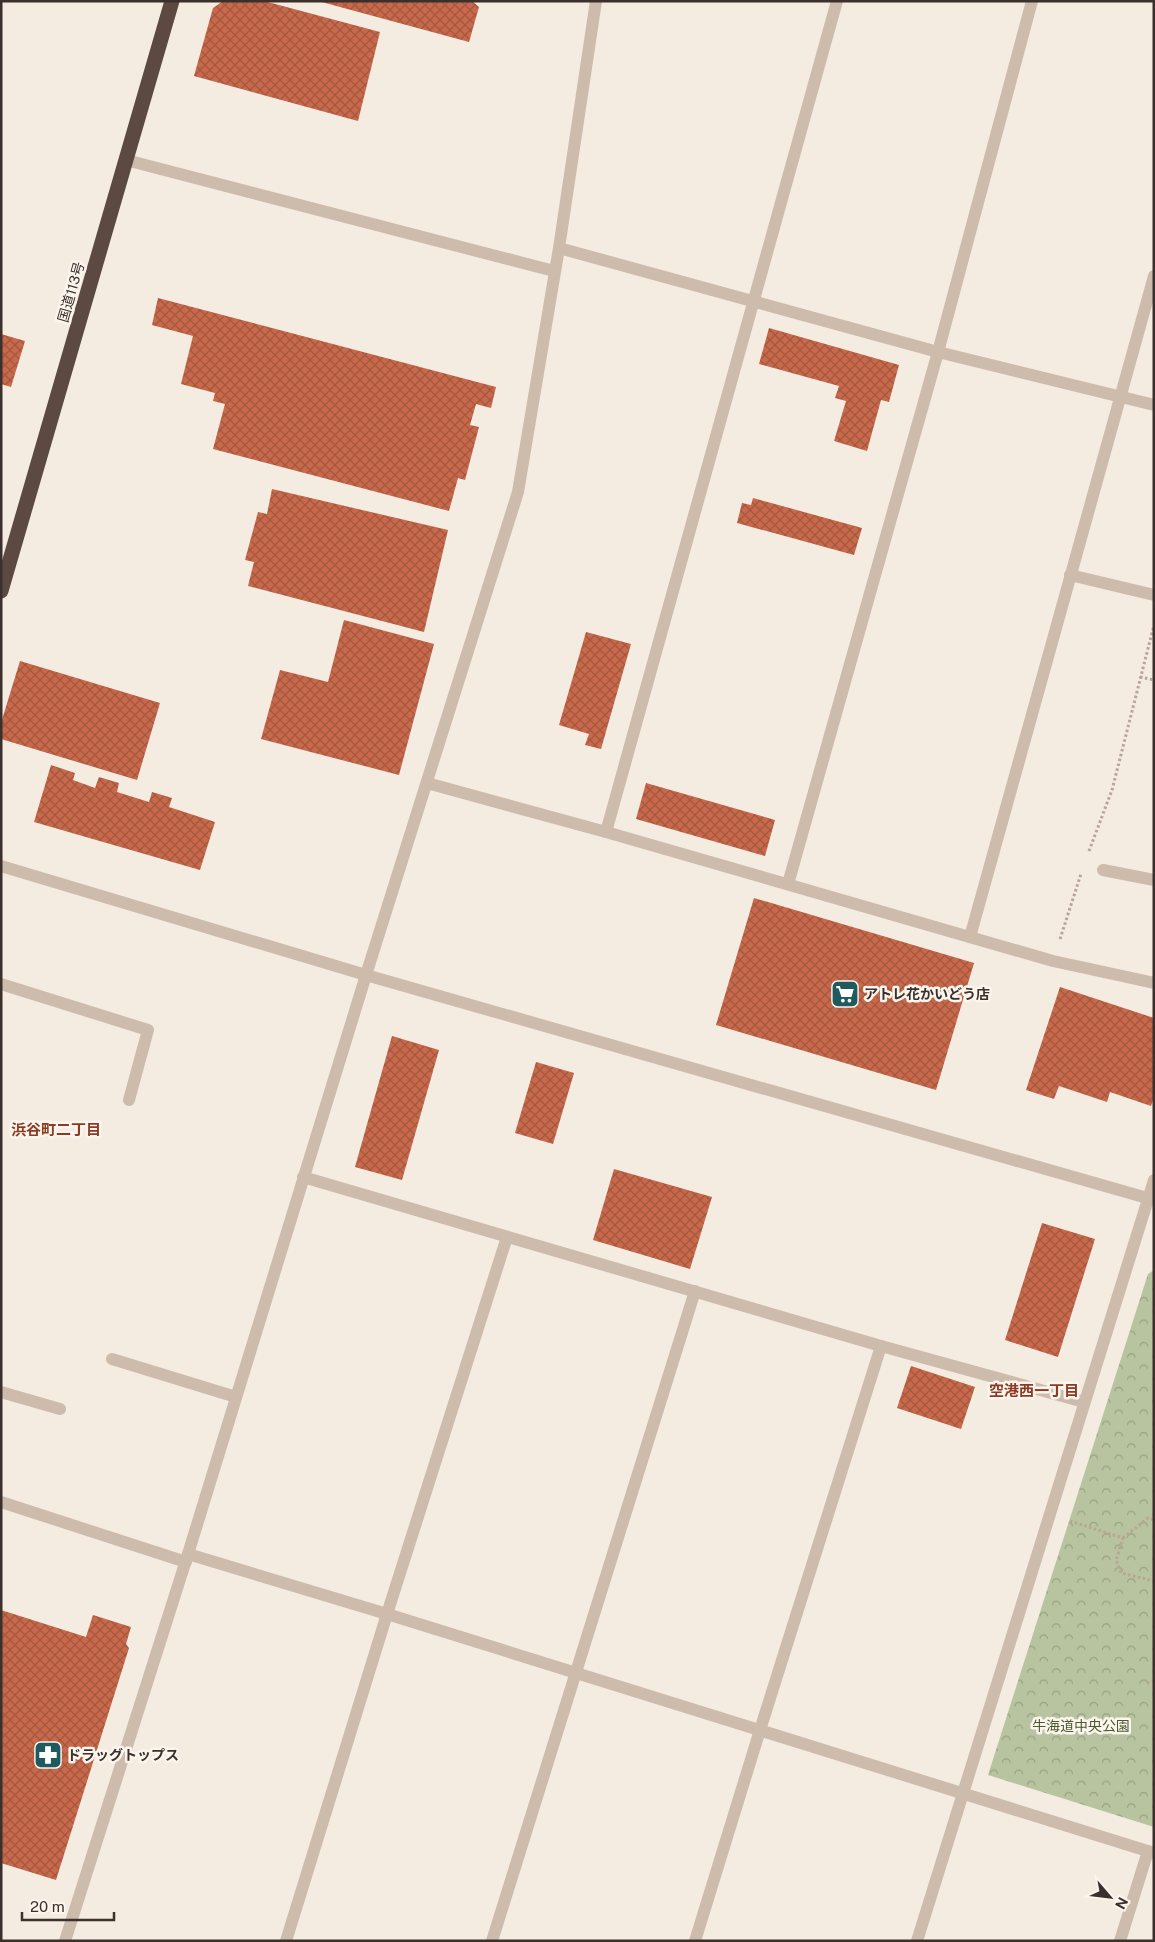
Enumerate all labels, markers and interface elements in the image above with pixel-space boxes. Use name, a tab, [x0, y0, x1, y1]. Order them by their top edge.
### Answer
street label: 国道113号	[55, 260, 87, 324]
supermarket icon: アトレ花かいどう店	[830, 979, 860, 1009]
place label: アトレ花かいどう店	[864, 986, 990, 1002]
district label: 浜谷町二丁目	[11, 1121, 101, 1138]
district label: 空港西一丁目	[989, 1382, 1079, 1399]
park label: 牛海道中央公園	[1032, 1718, 1130, 1734]
pharmacy icon: ドラッグトップス	[33, 1740, 63, 1770]
place label: ドラッグトップス	[67, 1747, 179, 1763]
north arrow	[1085, 1872, 1135, 1922]
scale bar	[22, 1890, 115, 1922]
text: N	[1112, 1895, 1131, 1912]
text: 20 m	[30, 1898, 65, 1915]

